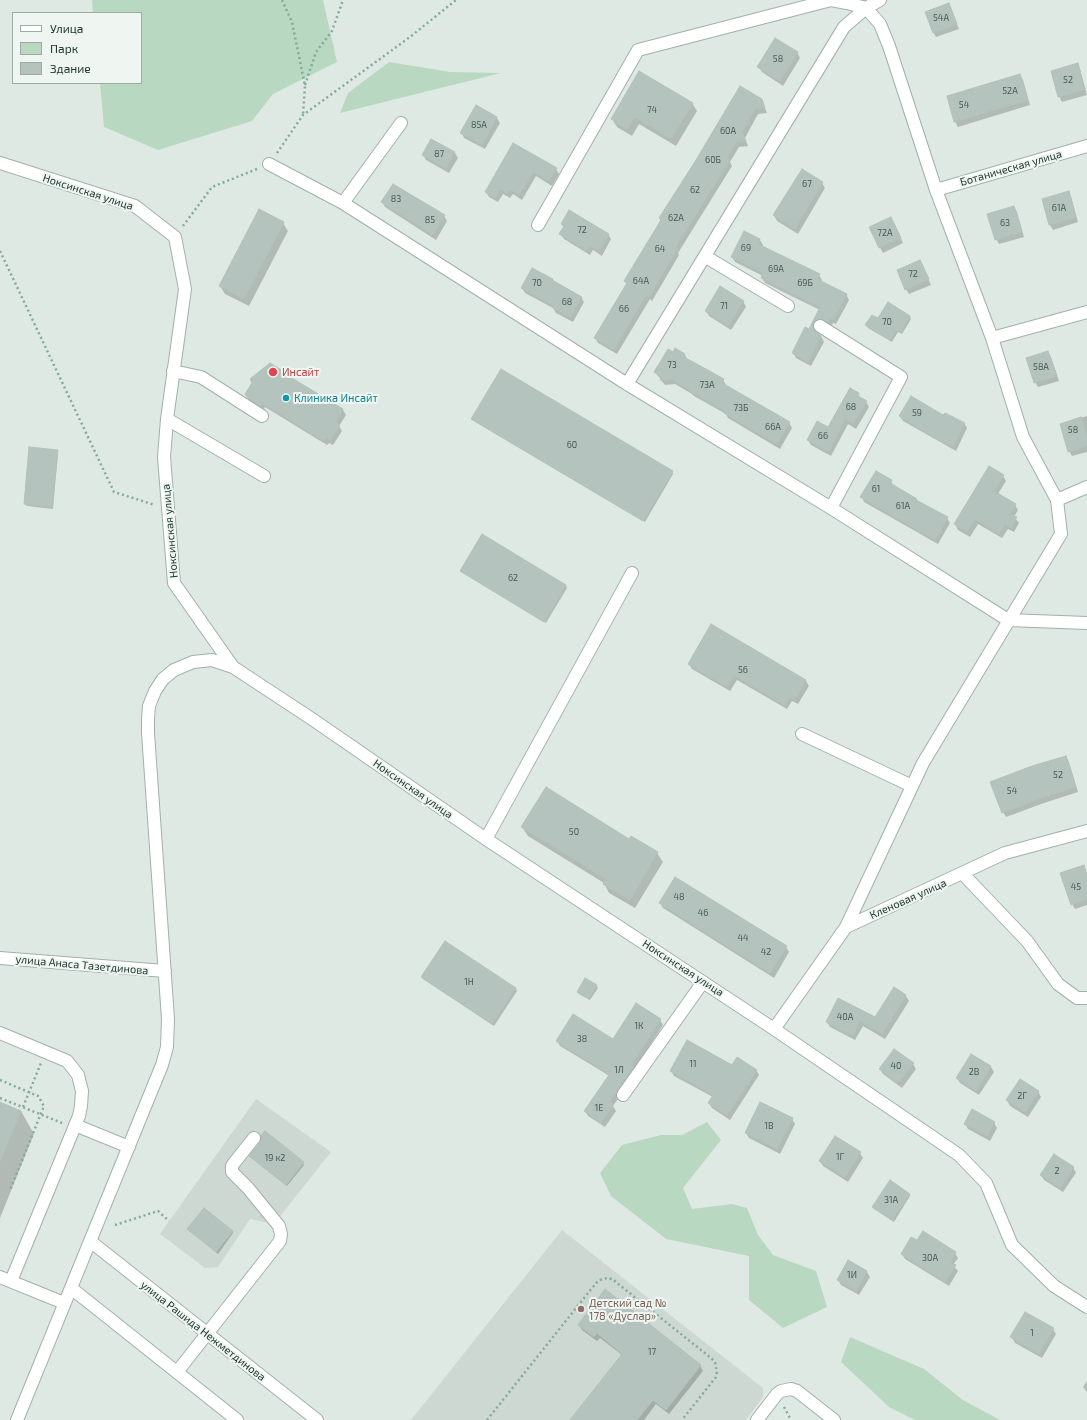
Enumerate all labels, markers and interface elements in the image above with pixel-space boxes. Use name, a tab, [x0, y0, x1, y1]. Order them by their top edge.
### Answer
legend	[12, 12, 142, 84]
house number: 54А	[933, 13, 949, 23]
text: Улица	[50, 21, 83, 35]
text: Парк	[50, 41, 78, 55]
house number: 58	[773, 54, 783, 64]
text: Здание	[50, 61, 91, 75]
house number: 52	[1063, 75, 1073, 85]
house number: 52А	[1002, 86, 1018, 96]
house number: 54	[959, 100, 969, 110]
house number: 74	[647, 105, 657, 115]
house number: 85А	[471, 120, 487, 130]
house number: 60А	[720, 126, 736, 136]
street label: Ботаническая улица	[959, 147, 1063, 189]
house number: 87	[434, 149, 444, 159]
house number: 60Б	[705, 155, 721, 165]
street label: Ноксинская улица	[41, 171, 135, 213]
house number: 67	[802, 179, 812, 189]
house number: 62	[690, 185, 700, 195]
house number: 83	[391, 194, 401, 204]
house number: 61А	[1052, 203, 1066, 213]
house number: 62А	[668, 213, 684, 223]
house number: 85	[425, 215, 435, 225]
house number: 63	[1000, 218, 1010, 228]
house number: 72	[577, 225, 587, 235]
house number: 72А	[877, 228, 893, 238]
house number: 69	[741, 243, 751, 253]
house number: 64	[655, 244, 665, 254]
house number: 69А	[768, 264, 784, 274]
house number: 72	[908, 269, 918, 279]
house number: 64А	[633, 276, 649, 286]
house number: 70	[532, 278, 542, 288]
house number: 69Б	[797, 278, 813, 288]
house number: 68	[562, 297, 572, 307]
house number: 71	[720, 301, 728, 311]
house number: 66	[619, 304, 629, 314]
house number: 70	[882, 317, 892, 327]
house number: 73	[667, 360, 677, 370]
house number: 58А	[1033, 362, 1049, 372]
place label: Инсайт	[282, 365, 319, 379]
marker: Инсайт	[267, 366, 279, 378]
house number: 73А	[699, 380, 715, 390]
place label: Клиника Инсайт	[294, 391, 378, 405]
marker: Клиника Инсайт	[281, 393, 291, 403]
house number: 68	[846, 402, 856, 412]
house number: 73Б	[733, 403, 749, 413]
house number: 59	[912, 408, 922, 418]
house number: 66А	[765, 422, 781, 432]
house number: 58	[1068, 425, 1078, 435]
house number: 66	[818, 431, 828, 441]
house number: 60	[567, 440, 577, 450]
street label: Ноксинская улица	[159, 483, 181, 579]
house number: 61	[872, 484, 880, 494]
house number: 61А	[896, 501, 910, 511]
house number: 62	[508, 573, 518, 583]
house number: 56	[738, 665, 748, 675]
street label: Ноксинская улица	[371, 757, 455, 821]
house number: 52	[1053, 770, 1063, 780]
house number: 54	[1007, 786, 1017, 796]
house number: 50	[569, 827, 579, 837]
street label: Кленовая улица	[868, 876, 948, 922]
house number: 45	[1071, 882, 1081, 892]
house number: 48	[674, 892, 684, 902]
house number: 46	[698, 908, 708, 918]
house number: 44	[737, 933, 749, 943]
street label: Ноксинская улица	[640, 937, 726, 999]
house number: 42	[761, 947, 771, 957]
street label: улица Анаса Тазетдинова	[15, 953, 149, 977]
house number: 1Н	[464, 977, 474, 987]
house number: 40А	[837, 1012, 853, 1022]
house number: 1К	[635, 1021, 643, 1031]
house number: 38	[577, 1034, 587, 1044]
house number: 11	[689, 1059, 697, 1069]
house number: 40	[891, 1061, 901, 1071]
house number: 1Л	[614, 1065, 624, 1075]
house number: 2В	[969, 1067, 979, 1077]
house number: 2Г	[1017, 1091, 1027, 1101]
house number: 1Е	[595, 1103, 603, 1113]
house number: 1В	[764, 1121, 774, 1131]
house number: 1Г	[836, 1152, 844, 1162]
house number: 19 к2	[265, 1153, 285, 1163]
house number: 2	[1054, 1166, 1060, 1176]
house number: 31А	[884, 1195, 898, 1205]
house number: 30А	[922, 1253, 938, 1263]
house number: 1И	[847, 1270, 857, 1280]
street label: улица Рашида Нежметдинова	[138, 1278, 268, 1384]
place label: Детский сад № 178 «Дуслар»	[589, 1296, 666, 1322]
marker: Детский сад № 178 «Дуслар»	[576, 1304, 586, 1314]
house number: 1	[1030, 1328, 1034, 1338]
house number: 17	[648, 1347, 656, 1357]

